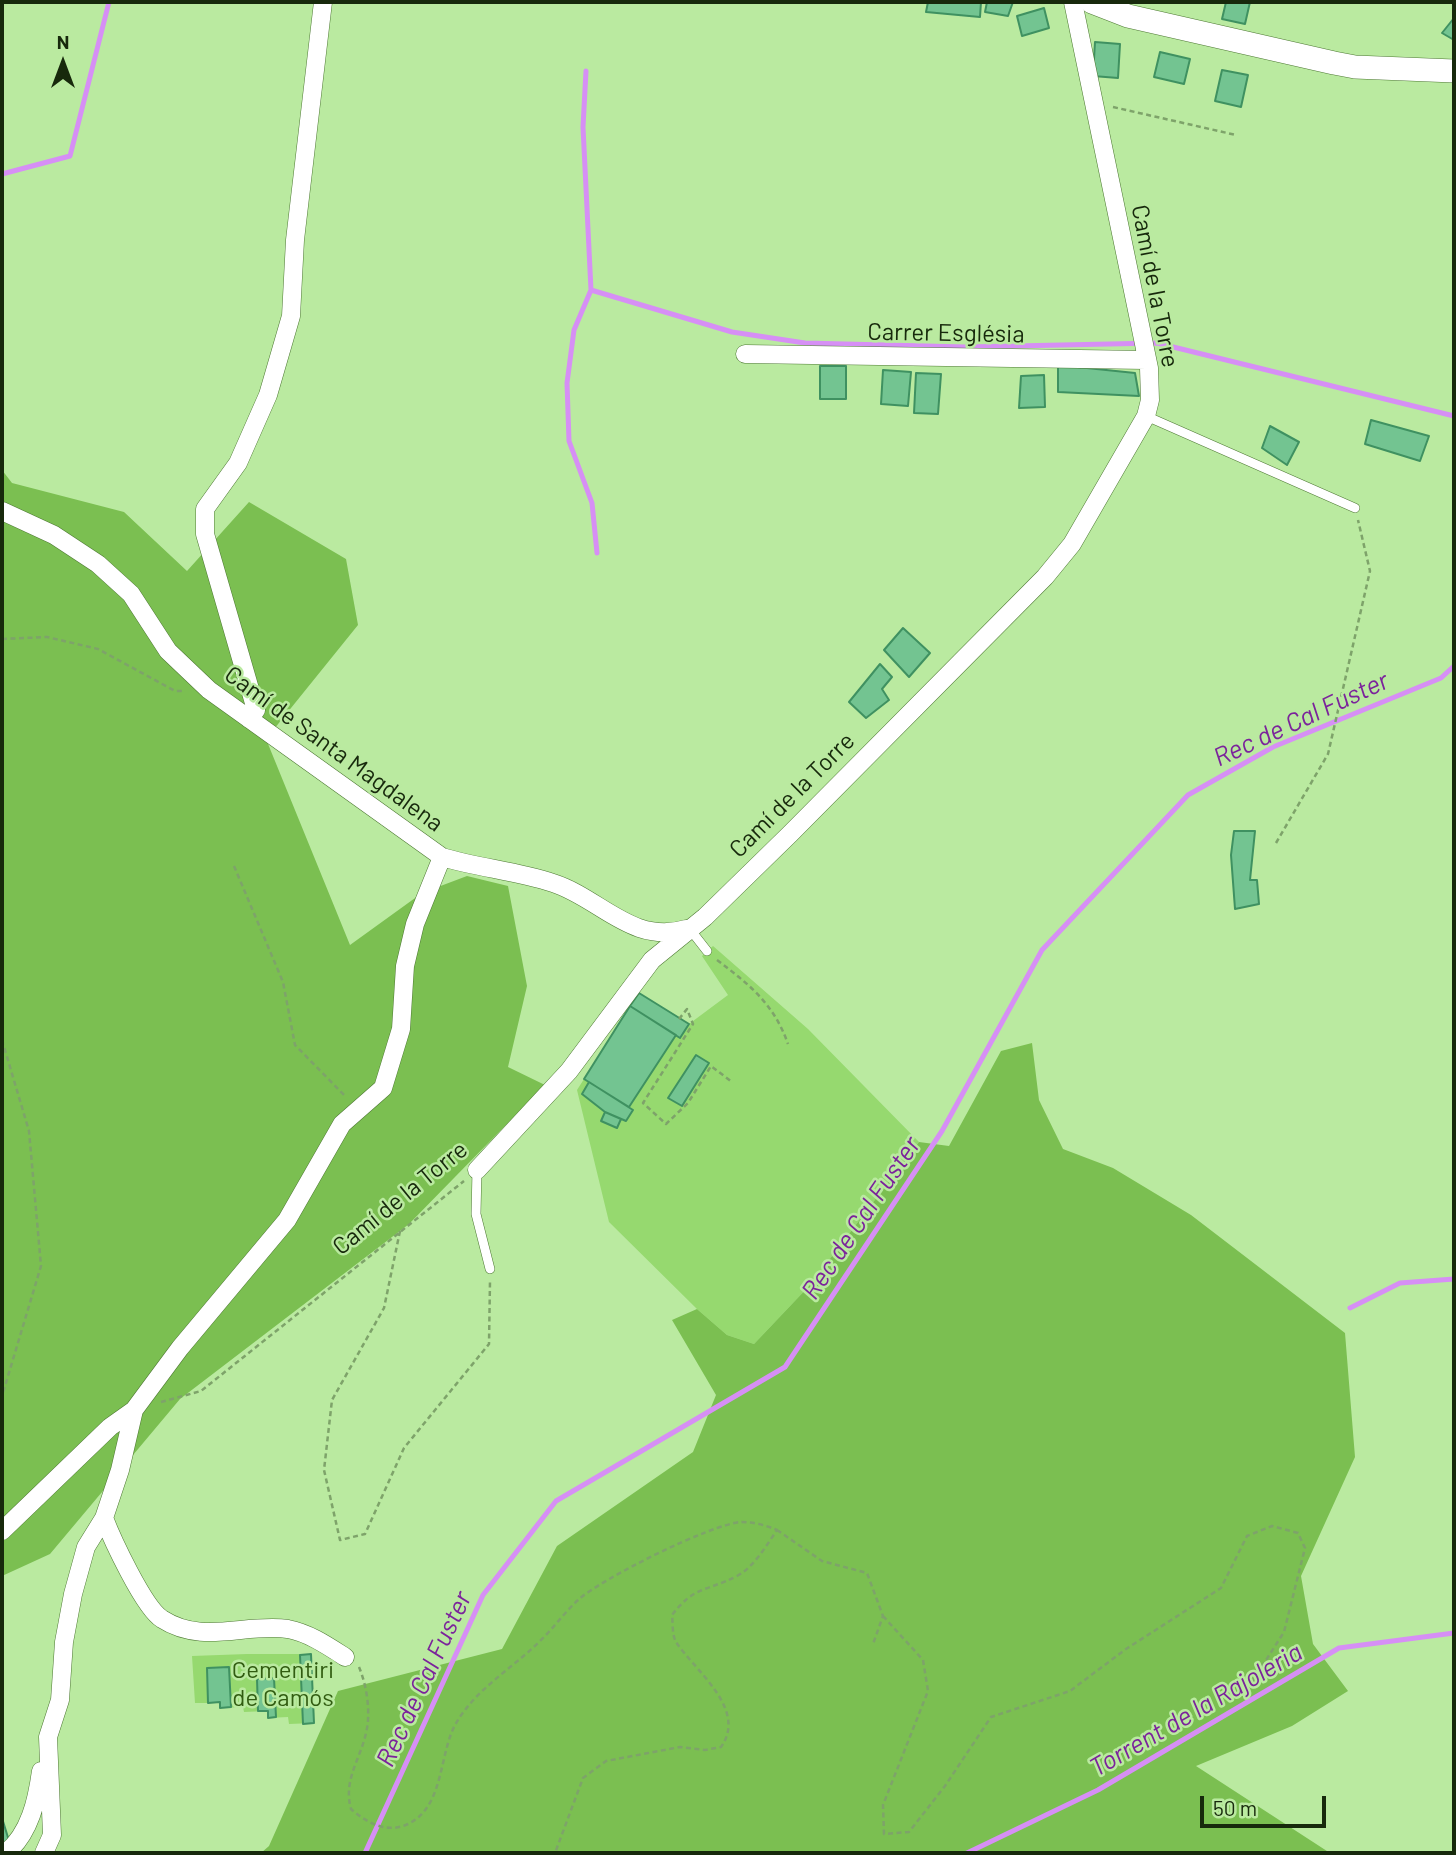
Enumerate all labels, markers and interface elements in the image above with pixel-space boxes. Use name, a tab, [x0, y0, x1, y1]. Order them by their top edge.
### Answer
north arrow	[28, 28, 98, 98]
text: N	[57, 30, 69, 53]
street label: Camí de la Torre	[1125, 202, 1185, 370]
street label: Carrer Església	[867, 317, 1025, 349]
street label: Camí de Santa Magdalena	[219, 660, 449, 838]
water label: Rec de Cal Fuster	[1208, 665, 1394, 773]
street label: Camí de la Torre	[724, 727, 860, 863]
water label: Rec de Cal Fuster	[795, 1131, 927, 1305]
street label: Camí de la Torre	[327, 1135, 473, 1261]
water label: Rec de Cal Fuster	[370, 1586, 478, 1772]
water label: Torrent de la Rajoleria	[1084, 1636, 1308, 1784]
park label: Cementiri de Camós	[232, 1656, 334, 1712]
scale bar	[1204, 1782, 1330, 1826]
text: 50 m	[1213, 1795, 1257, 1820]

